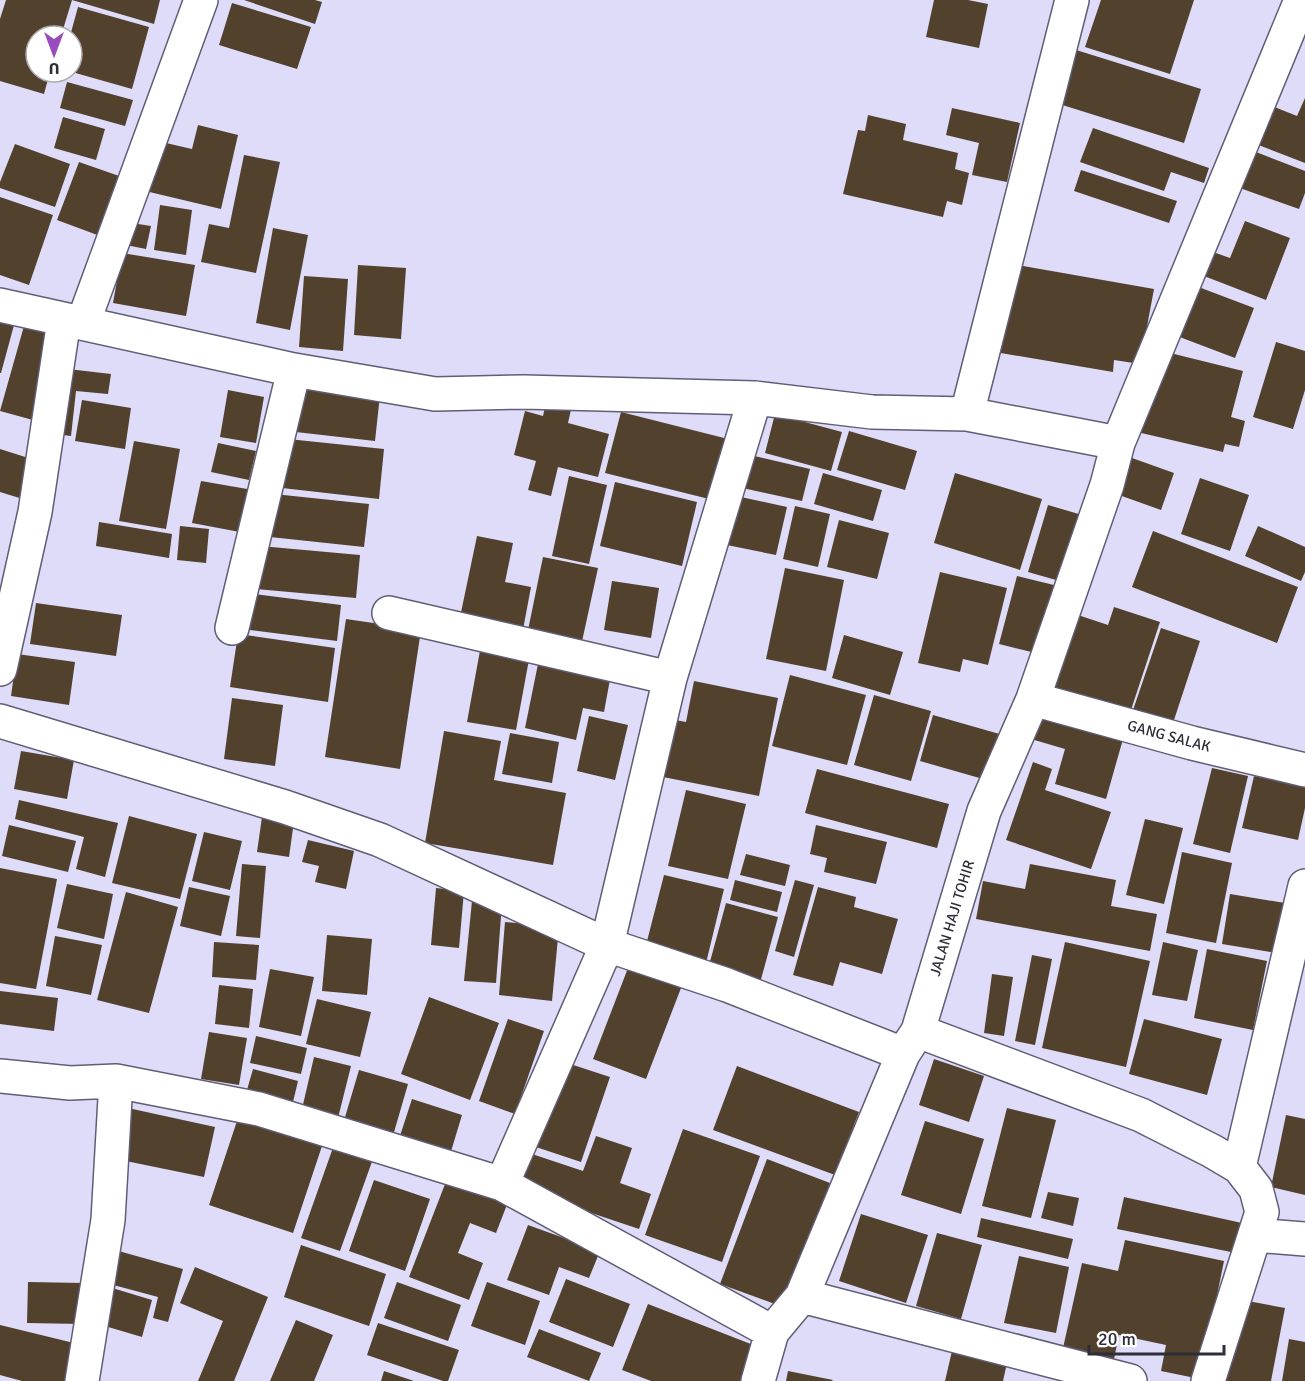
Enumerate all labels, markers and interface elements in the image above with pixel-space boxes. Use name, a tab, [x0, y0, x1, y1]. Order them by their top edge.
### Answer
north arrow	[24, 24, 84, 84]
text: U	[49, 58, 59, 78]
street label: GANG SALAK	[1125, 716, 1213, 756]
street label: JALAN HAJI TOHIR	[926, 858, 978, 978]
scale bar	[1089, 1318, 1224, 1356]
text: 20 m	[1098, 1328, 1136, 1350]

